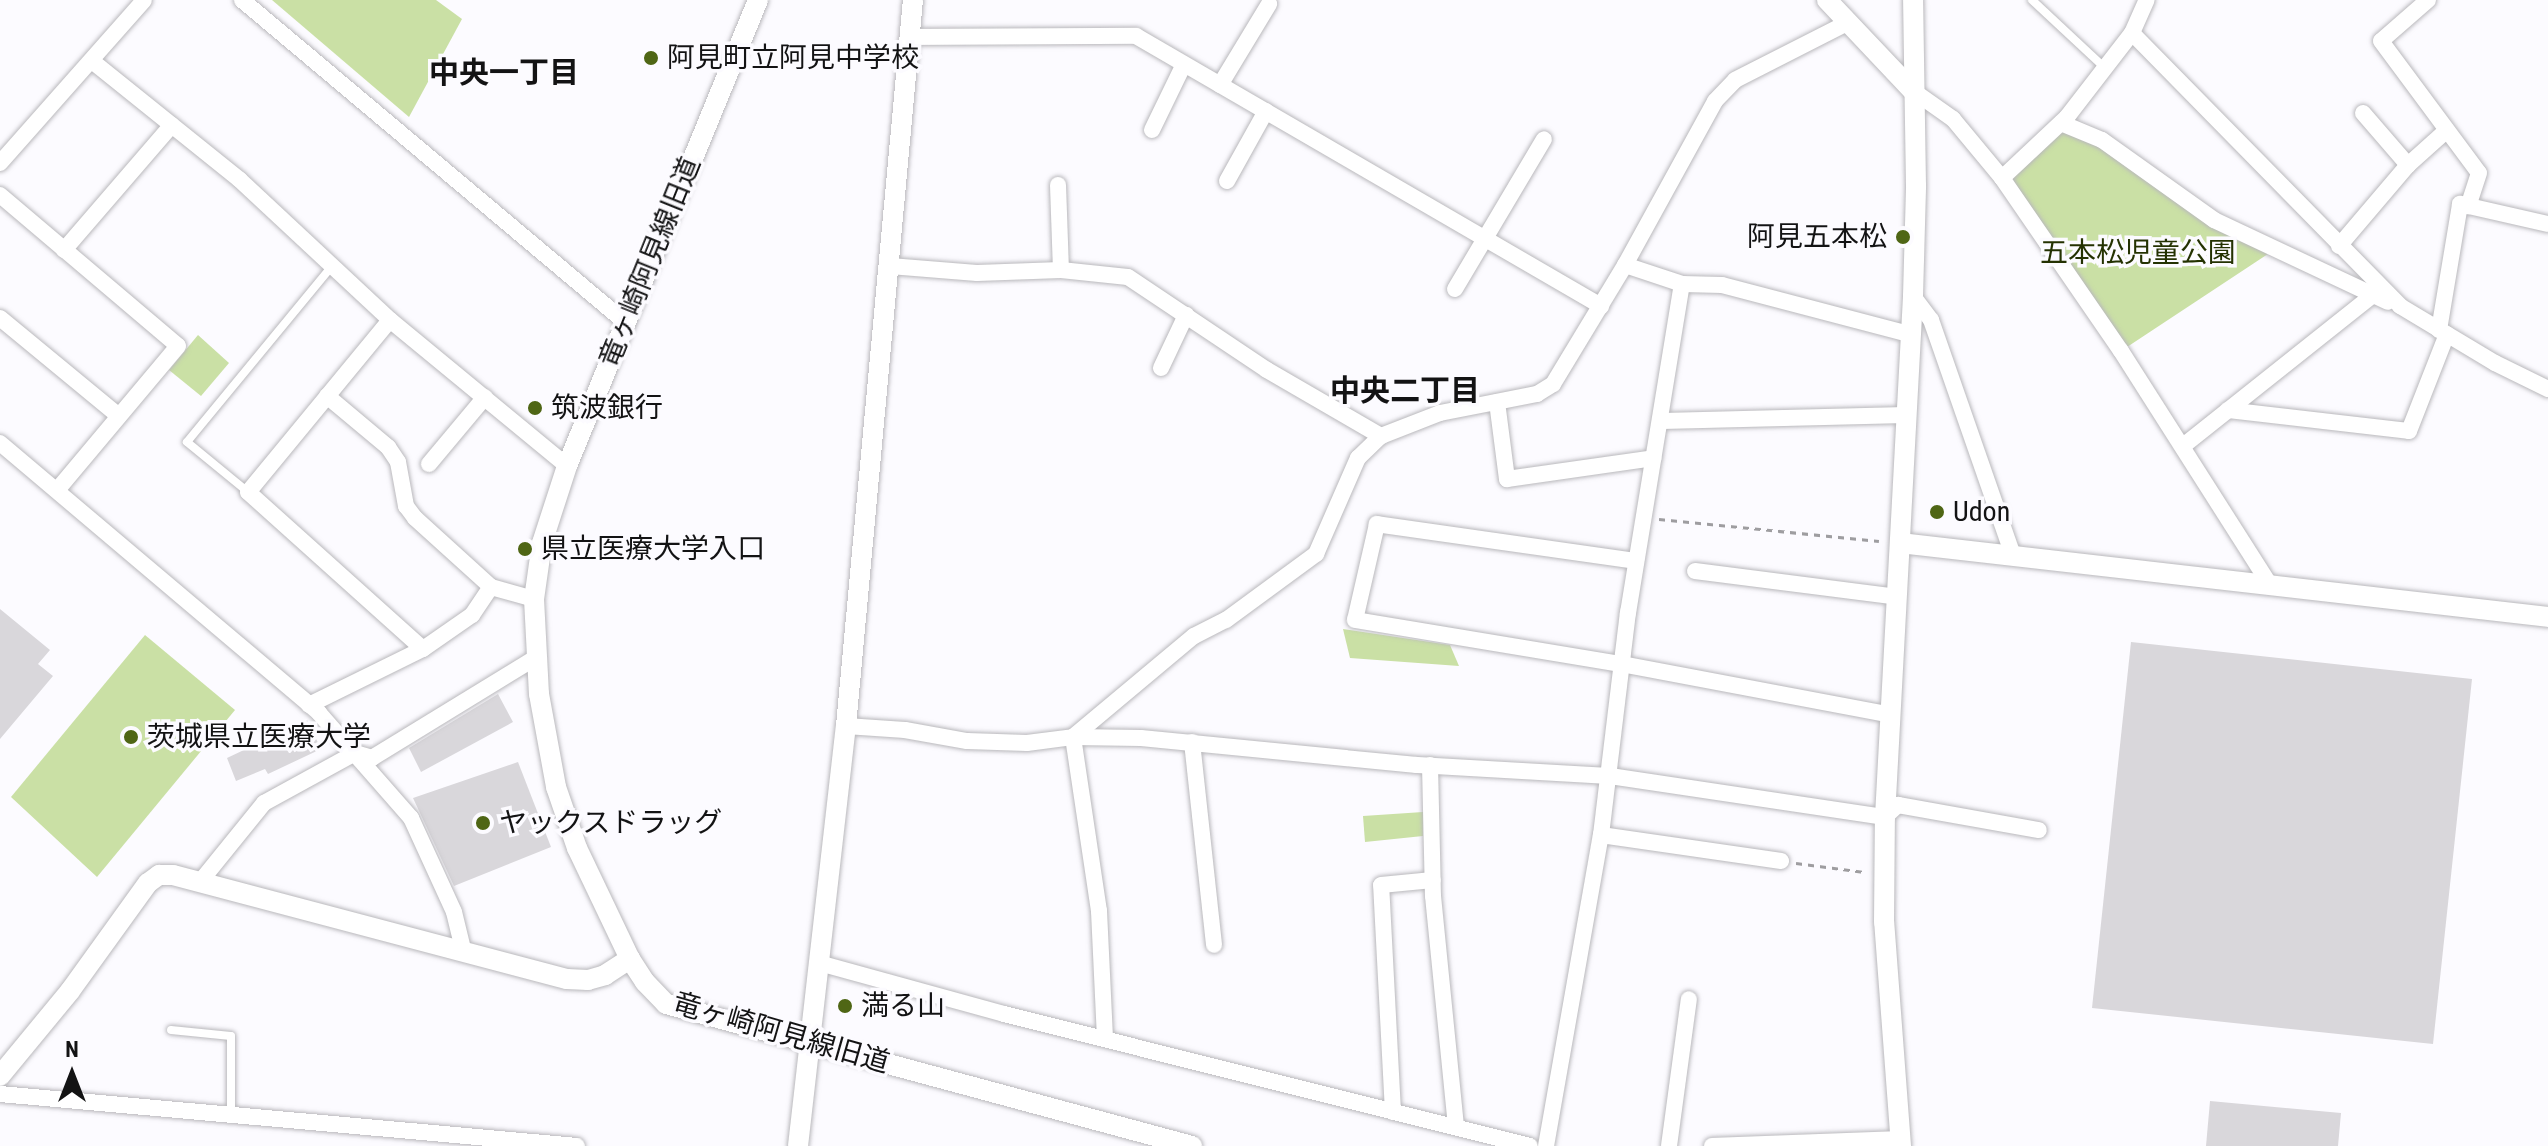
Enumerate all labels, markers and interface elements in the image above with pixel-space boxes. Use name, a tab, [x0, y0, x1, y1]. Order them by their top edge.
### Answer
place label: 阿見町立阿見中学校	[667, 41, 919, 75]
marker: 阿見町立阿見中学校	[642, 49, 660, 67]
district label: 中央一丁目	[429, 55, 579, 91]
street label: 竜ヶ崎阿見線旧道	[592, 152, 708, 372]
place label: 阿見五本松	[1747, 220, 1887, 254]
marker: 阿見五本松	[1894, 228, 1912, 246]
park label: 五本松児童公園	[2040, 236, 2236, 270]
district label: 中央二丁目	[1330, 373, 1480, 409]
place label: 筑波銀行	[551, 391, 663, 425]
marker: 筑波銀行	[526, 399, 544, 417]
place label: Udon	[1953, 495, 2010, 529]
marker: Udon	[1928, 503, 1946, 521]
place label: 県立医療大学入口	[541, 532, 765, 566]
marker: 県立医療大学入口	[516, 540, 534, 558]
place label: 茨城県立医療大学	[147, 720, 371, 754]
marker: 茨城県立医療大学	[122, 728, 140, 746]
place label: ヤックスドラッグ	[499, 806, 723, 840]
marker: ヤックスドラッグ	[474, 814, 492, 832]
street label: 竜ヶ崎阿見線旧道	[669, 986, 893, 1080]
place label: 満る山	[861, 989, 945, 1023]
marker: 満る山	[836, 997, 854, 1015]
north arrow	[32, 1034, 112, 1114]
text: N	[65, 1037, 79, 1062]

